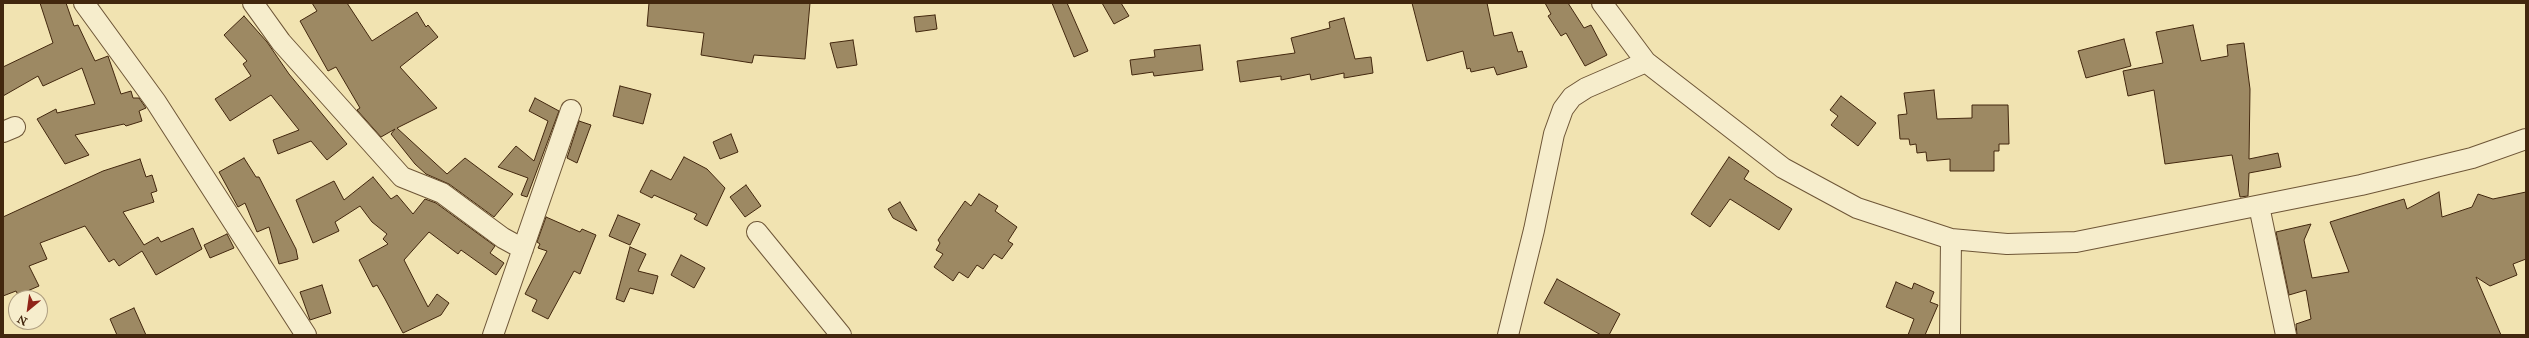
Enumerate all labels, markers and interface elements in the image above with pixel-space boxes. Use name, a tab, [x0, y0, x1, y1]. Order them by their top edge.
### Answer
north arrow	[8, 290, 48, 330]
text: N	[15, 312, 30, 328]

